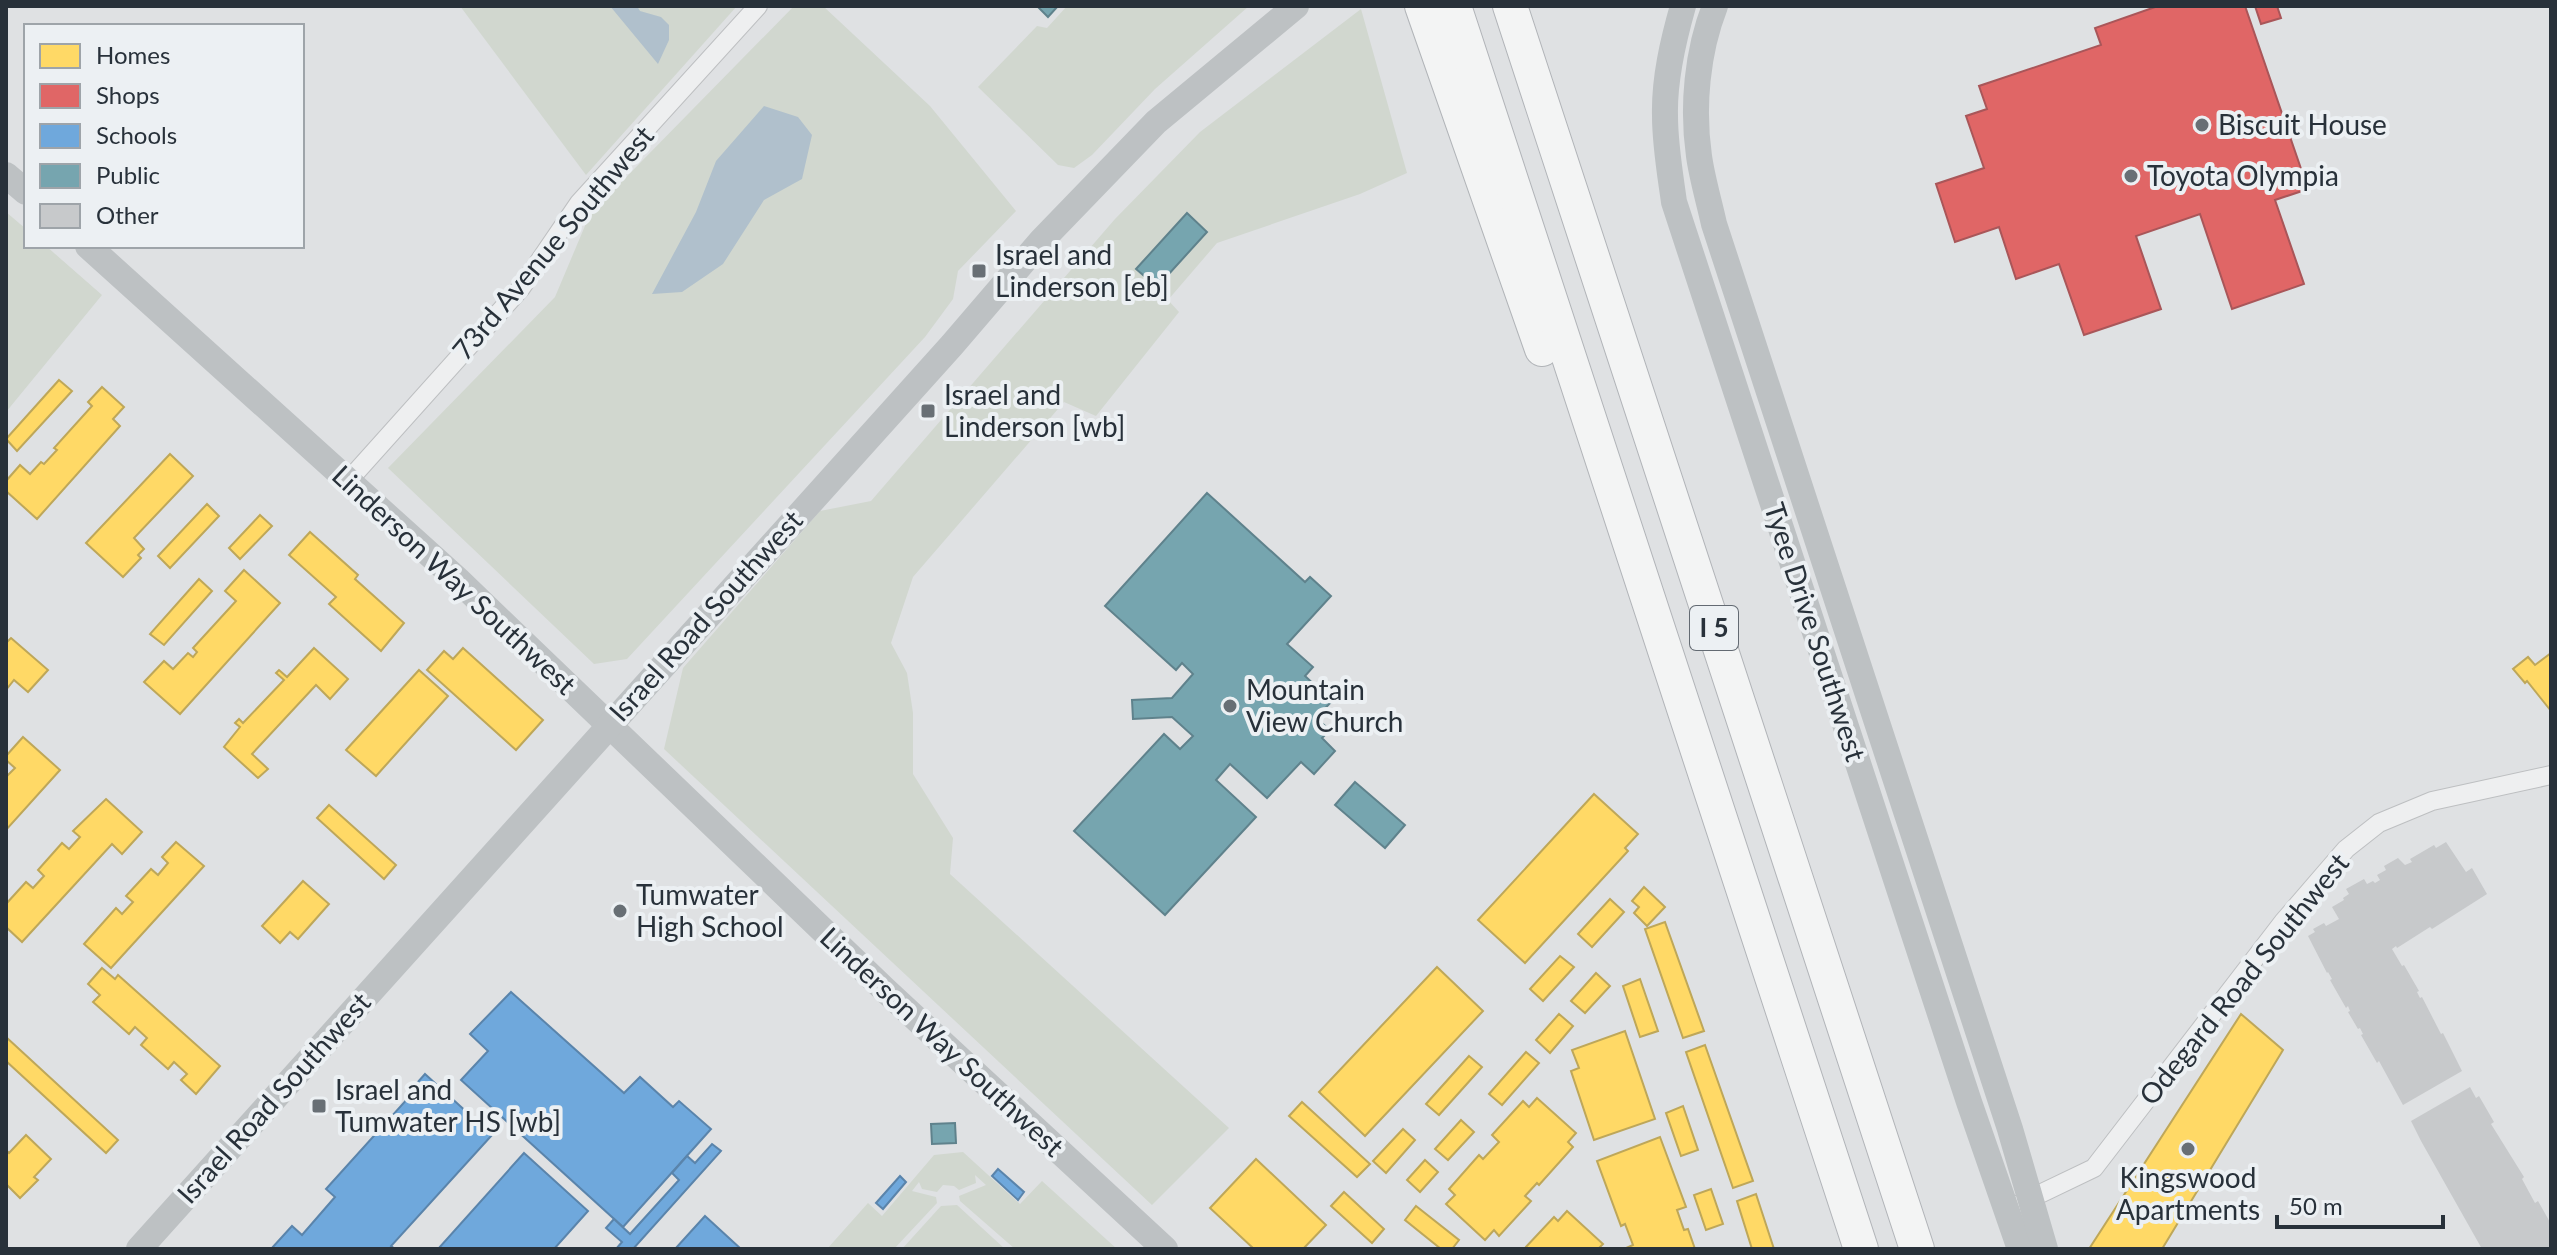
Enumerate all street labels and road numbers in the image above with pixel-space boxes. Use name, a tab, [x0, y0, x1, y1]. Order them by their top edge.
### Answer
street label: 73rd Avenue Southwest	[444, 119, 660, 366]
street label: Linderson Way Southwest	[326, 458, 583, 701]
street label: Tyee Drive Southwest	[1758, 498, 1874, 765]
street label: Israel Road Southwest	[602, 503, 809, 728]
road number: I 5	[1690, 606, 1738, 650]
street label: Odegard Road Southwest	[2131, 846, 2355, 1111]
street label: Linderson Way Southwest	[814, 920, 1071, 1163]
street label: Israel Road Southwest	[170, 985, 377, 1210]

